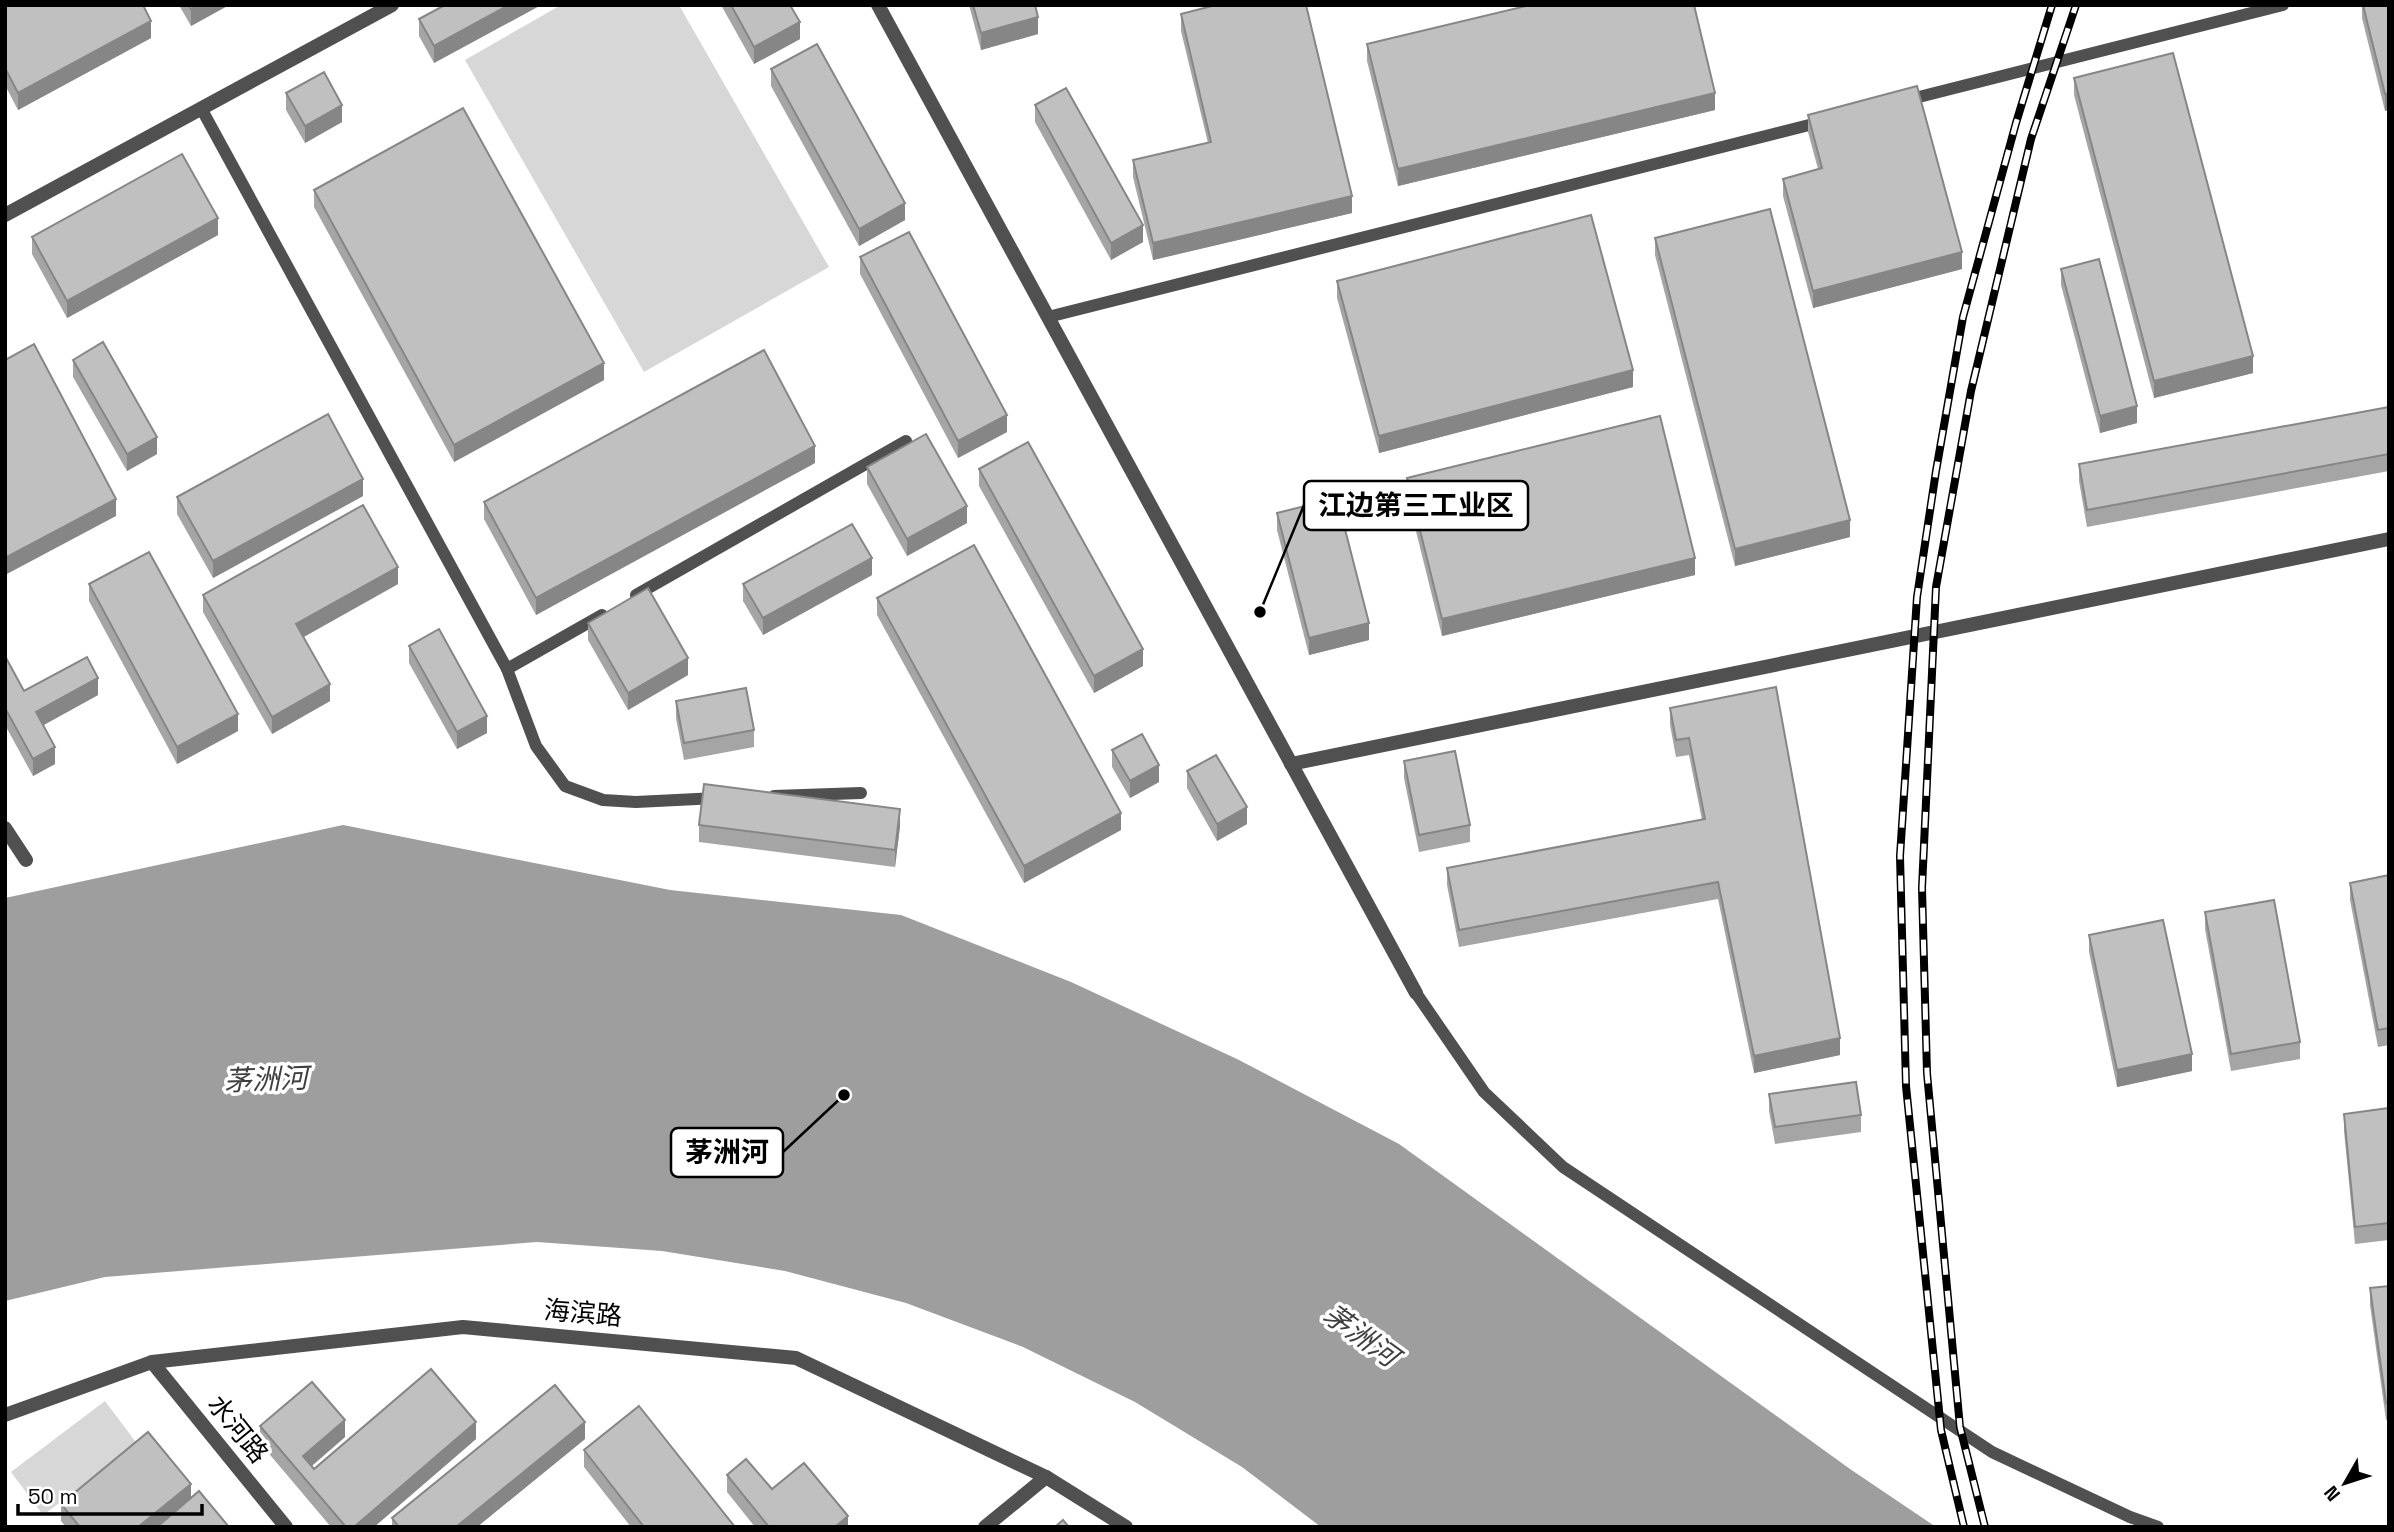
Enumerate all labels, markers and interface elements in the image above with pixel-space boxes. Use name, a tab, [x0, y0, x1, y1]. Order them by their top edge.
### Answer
callout: 江边第三工业区	[1304, 481, 1528, 530]
text: 江边第三工业区	[1318, 487, 1514, 523]
water label: 茅洲河	[223, 1059, 314, 1098]
callout: 茅洲河	[671, 1128, 783, 1177]
text: 茅洲河	[685, 1134, 769, 1170]
street label: 海滨路	[543, 1293, 623, 1333]
water label: 茅洲河	[1316, 1296, 1410, 1377]
street label: 水河路	[200, 1388, 276, 1470]
north arrow	[2310, 1448, 2380, 1518]
scale bar	[18, 1472, 201, 1516]
text: N	[2318, 1481, 2346, 1506]
text: 50 m	[28, 1483, 78, 1510]

